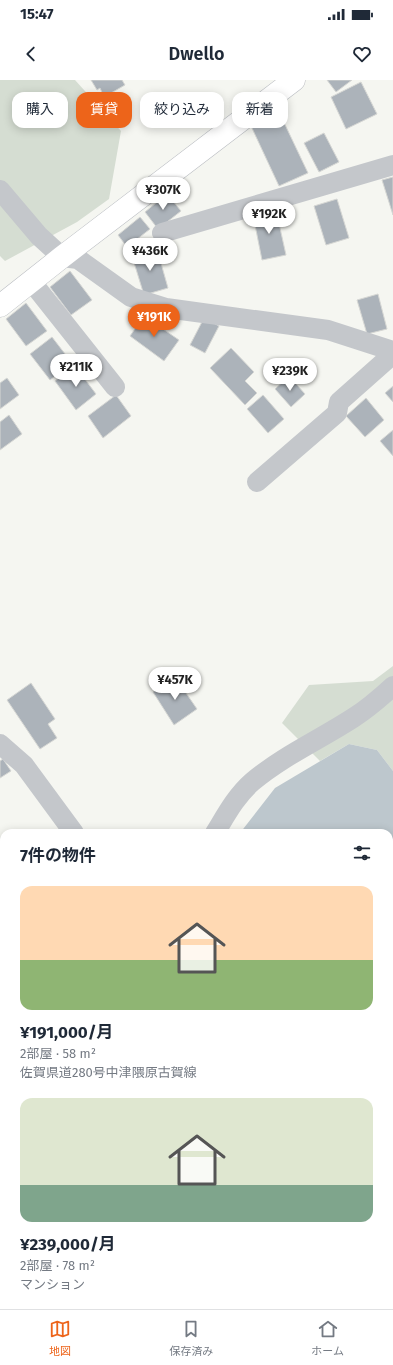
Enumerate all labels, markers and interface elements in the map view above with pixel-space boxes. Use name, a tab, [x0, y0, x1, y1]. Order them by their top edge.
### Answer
text: 15:47	[20, 5, 54, 23]
icon: back	[20, 43, 42, 65]
text: Dwello	[168, 43, 225, 65]
icon: heart	[351, 43, 373, 65]
chip: 購入	[12, 92, 68, 128]
chip: 賃貸	[76, 92, 132, 128]
chip: 絞り込み	[140, 92, 224, 128]
chip: 新着	[232, 92, 288, 128]
pin: ¥307K	[135, 177, 191, 211]
text: ¥307K	[145, 182, 181, 197]
pin: ¥192K	[241, 201, 297, 235]
text: ¥192K	[252, 206, 286, 221]
pin: ¥436K	[122, 238, 178, 272]
text: ¥436K	[132, 243, 168, 258]
pin: ¥191K	[126, 304, 182, 338]
text: ¥191K	[137, 309, 171, 324]
pin: ¥211K	[48, 354, 104, 388]
pin: ¥239K	[262, 358, 318, 392]
text: ¥211K	[59, 359, 93, 374]
text: ¥239K	[272, 363, 308, 378]
pin: ¥457K	[147, 667, 203, 701]
text: ¥457K	[157, 672, 193, 687]
icon: filters	[351, 842, 373, 864]
text: 7件の物件	[20, 845, 96, 866]
icon: home	[161, 912, 233, 984]
text: ¥191,000/月	[20, 1022, 114, 1043]
text: 2部屋 · 58 m²	[20, 1046, 96, 1061]
text: 佐賀県道280号中津隈原古賀線	[20, 1065, 197, 1080]
icon: home	[161, 1124, 233, 1196]
text: ¥239,000/月	[20, 1234, 116, 1255]
text: 2部屋 · 78 m²	[20, 1258, 95, 1273]
text: マンション	[20, 1277, 85, 1292]
tab: 地図	[49, 1318, 71, 1358]
tab: 保存済み	[169, 1318, 213, 1358]
tab: ホーム	[311, 1318, 344, 1358]

